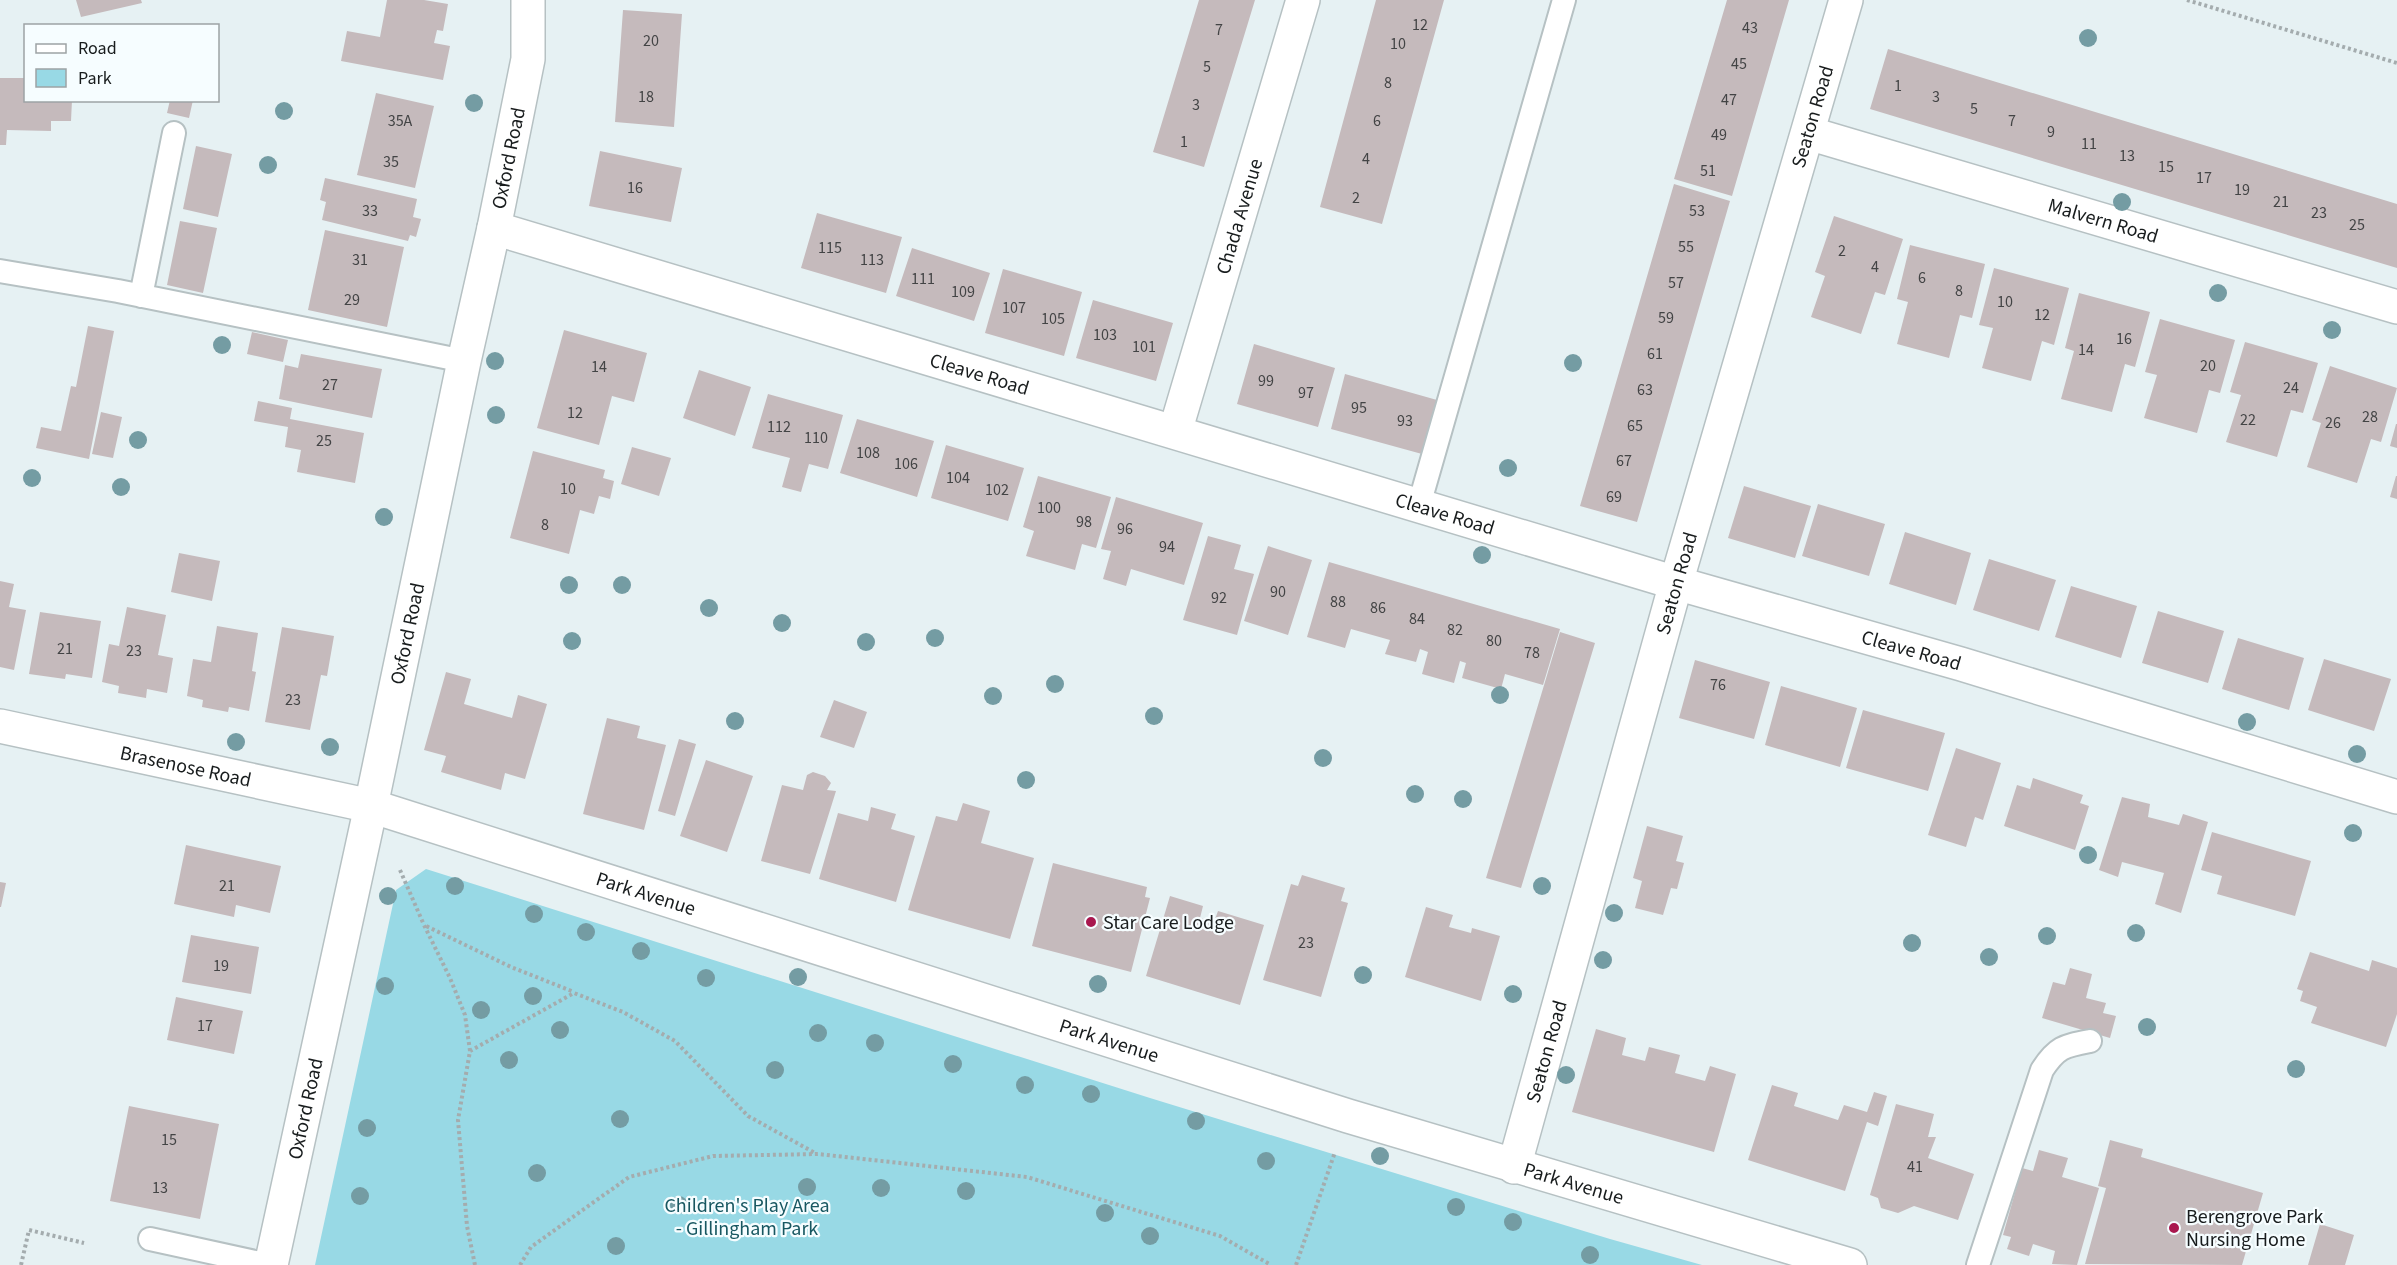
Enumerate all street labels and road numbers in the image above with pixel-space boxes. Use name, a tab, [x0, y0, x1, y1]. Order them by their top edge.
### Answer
street label: Seaton Road	[1785, 62, 1841, 171]
street label: Oxford Road	[485, 105, 533, 212]
street label: Chada Avenue	[1210, 155, 1270, 278]
street label: Malvern Road	[2045, 192, 2162, 251]
street label: Cleave Road	[926, 347, 1032, 403]
street label: Cleave Road	[1392, 486, 1498, 543]
street label: Seaton Road	[1649, 529, 1705, 638]
street label: Oxford Road	[384, 580, 432, 687]
street label: Cleave Road	[1858, 623, 1964, 678]
street label: Brasenose Road	[117, 739, 254, 795]
street label: Park Avenue	[592, 865, 699, 923]
street label: Seaton Road	[1519, 997, 1575, 1106]
street label: Park Avenue	[1056, 1012, 1162, 1070]
street label: Oxford Road	[281, 1055, 331, 1162]
street label: Park Avenue	[1520, 1156, 1627, 1212]

